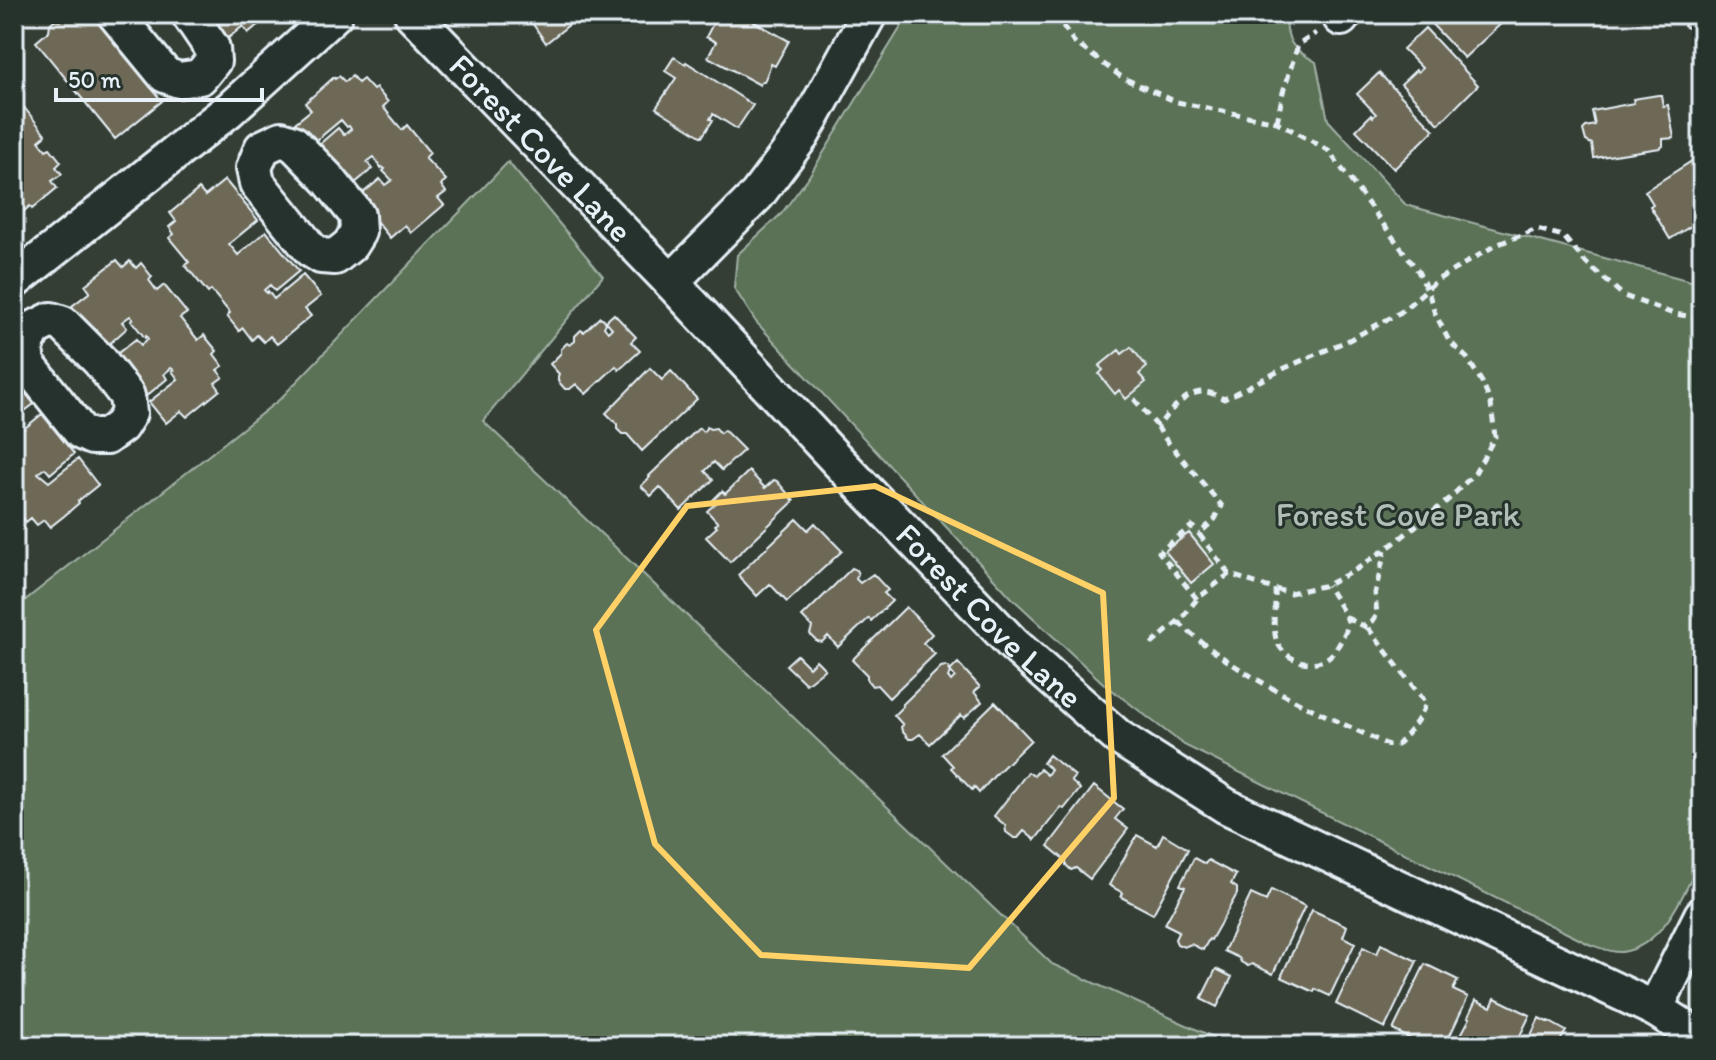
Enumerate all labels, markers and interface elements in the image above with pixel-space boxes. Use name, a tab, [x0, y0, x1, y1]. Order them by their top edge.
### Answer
street label: Forest Cove Lane	[441, 45, 642, 251]
scale bar	[56, 52, 262, 102]
text: 50 m	[68, 65, 121, 94]
park label: Forest Cove Park	[1276, 494, 1521, 535]
street label: Forest Cove Lane	[888, 514, 1091, 717]

